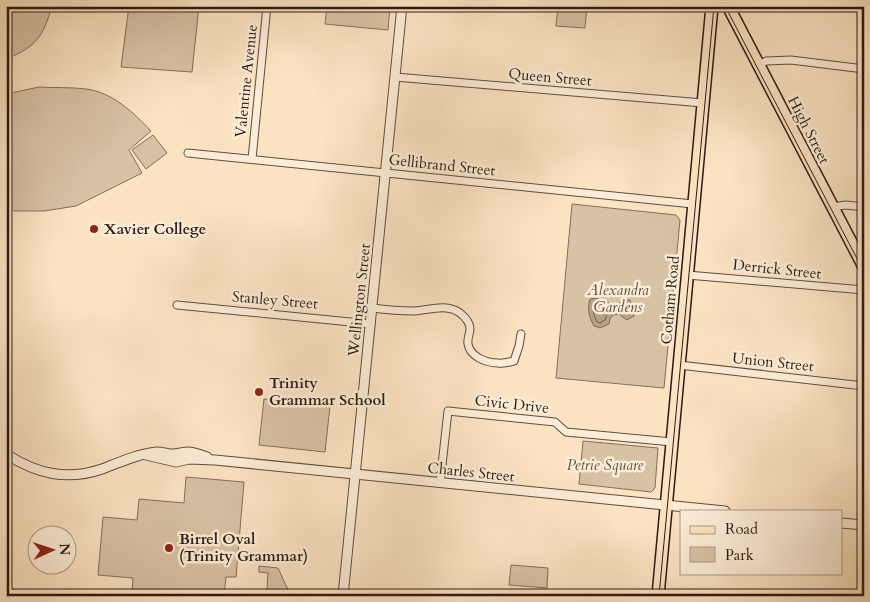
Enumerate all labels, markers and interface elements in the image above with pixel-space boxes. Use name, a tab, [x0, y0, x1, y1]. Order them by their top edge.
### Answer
street label: Valentine Avenue	[230, 23, 262, 139]
street label: Queen Street	[508, 63, 593, 91]
street label: High Street	[783, 93, 835, 168]
street label: Gellibrand Street	[388, 149, 497, 181]
place label: Xavier College	[104, 219, 206, 239]
marker: Xavier College	[88, 223, 100, 235]
street label: Wellington Street	[343, 242, 375, 359]
street label: Derrick Street	[732, 254, 823, 284]
street label: Cotham Road	[656, 255, 684, 345]
park label: Alexandra Gardens	[586, 280, 649, 317]
street label: Stanley Street	[231, 286, 319, 314]
street label: Union Street	[731, 348, 815, 376]
place label: Trinity Grammar School	[269, 373, 386, 410]
marker: Trinity Grammar School	[253, 386, 265, 398]
street label: Civic Drive	[474, 390, 550, 418]
park label: Petrie Square	[567, 455, 644, 475]
street label: Charles Street	[426, 457, 516, 487]
legend	[680, 510, 842, 574]
text: Road	[725, 519, 758, 539]
north arrow	[28, 524, 78, 574]
place label: Birrel Oval (Trinity Grammar)	[179, 529, 308, 566]
marker: Birrel Oval (Trinity Grammar)	[163, 542, 175, 554]
text: N	[55, 543, 74, 556]
text: Park	[725, 545, 754, 565]

